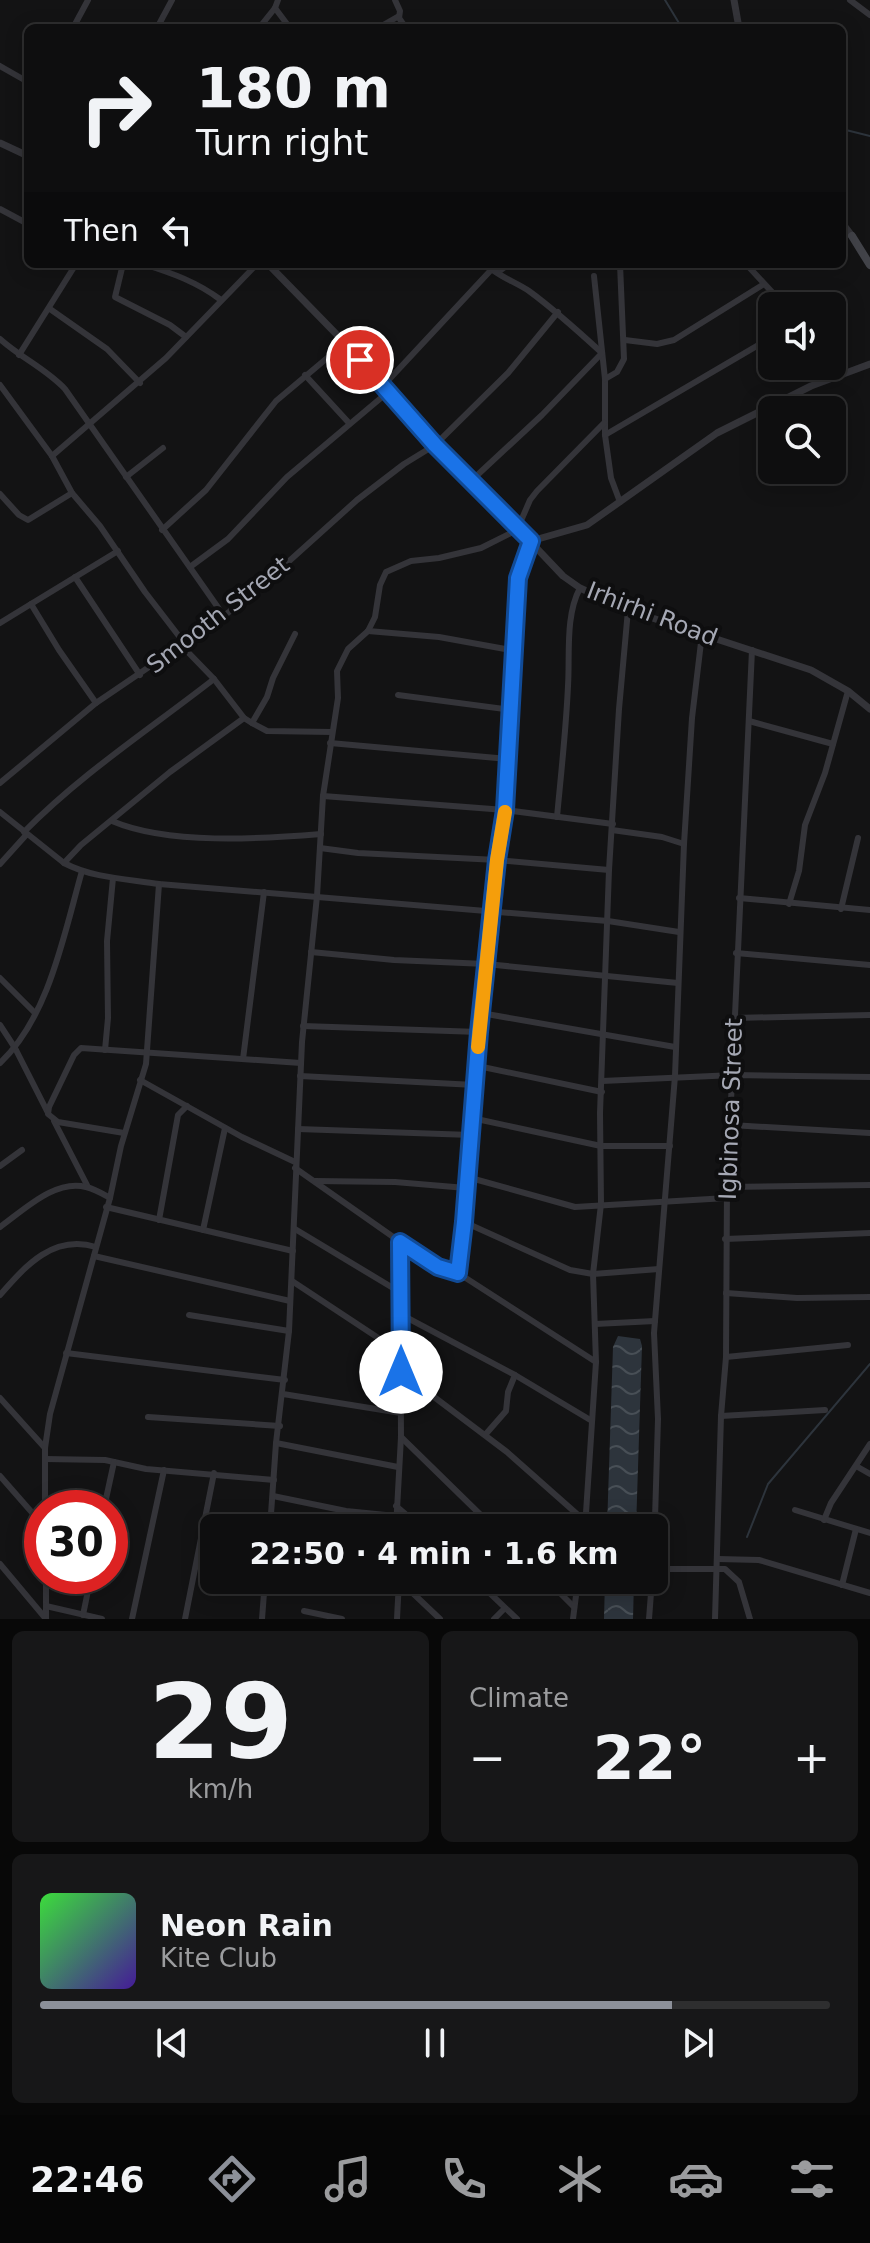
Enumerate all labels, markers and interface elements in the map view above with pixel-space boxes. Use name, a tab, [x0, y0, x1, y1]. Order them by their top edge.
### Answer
text: 180 m	[196, 55, 391, 120]
icon: right	[64, 56, 168, 160]
text: Turn right	[196, 122, 368, 163]
icon: left	[155, 208, 199, 252]
text: Then	[64, 213, 139, 248]
map controls	[758, 292, 846, 484]
button: sound	[758, 292, 846, 380]
pin	[326, 326, 394, 394]
icon: arrive	[338, 338, 382, 382]
button: search	[758, 396, 846, 484]
street label: Smooth Street	[141, 551, 295, 679]
street label: Irhirhi Road	[583, 576, 721, 652]
street label: Igbinosa Street	[714, 1018, 748, 1200]
position arrow	[359, 1330, 443, 1414]
speed limit sign: 30	[24, 1490, 128, 1594]
text: 22:50 · 4 min · 1.6 km	[249, 1536, 619, 1571]
text: 29	[148, 1661, 293, 1783]
text: Climate	[469, 1683, 569, 1713]
text: 22°	[593, 1723, 706, 1793]
text: −	[469, 1732, 506, 1783]
text: +	[793, 1732, 830, 1783]
text: km/h	[188, 1774, 253, 1804]
text: Neon Rain	[160, 1908, 333, 1943]
text: Kite Club	[160, 1943, 277, 1973]
icon: previous	[150, 2021, 194, 2065]
icon: pause	[413, 2021, 457, 2065]
icon: next	[676, 2021, 720, 2065]
icon: directions	[204, 2151, 260, 2207]
icon: music	[320, 2151, 376, 2207]
icon: phone	[436, 2151, 492, 2207]
icon: climate	[552, 2151, 608, 2207]
icon: car	[668, 2151, 724, 2207]
icon: filters	[784, 2151, 840, 2207]
text: 22:46	[30, 2159, 145, 2200]

